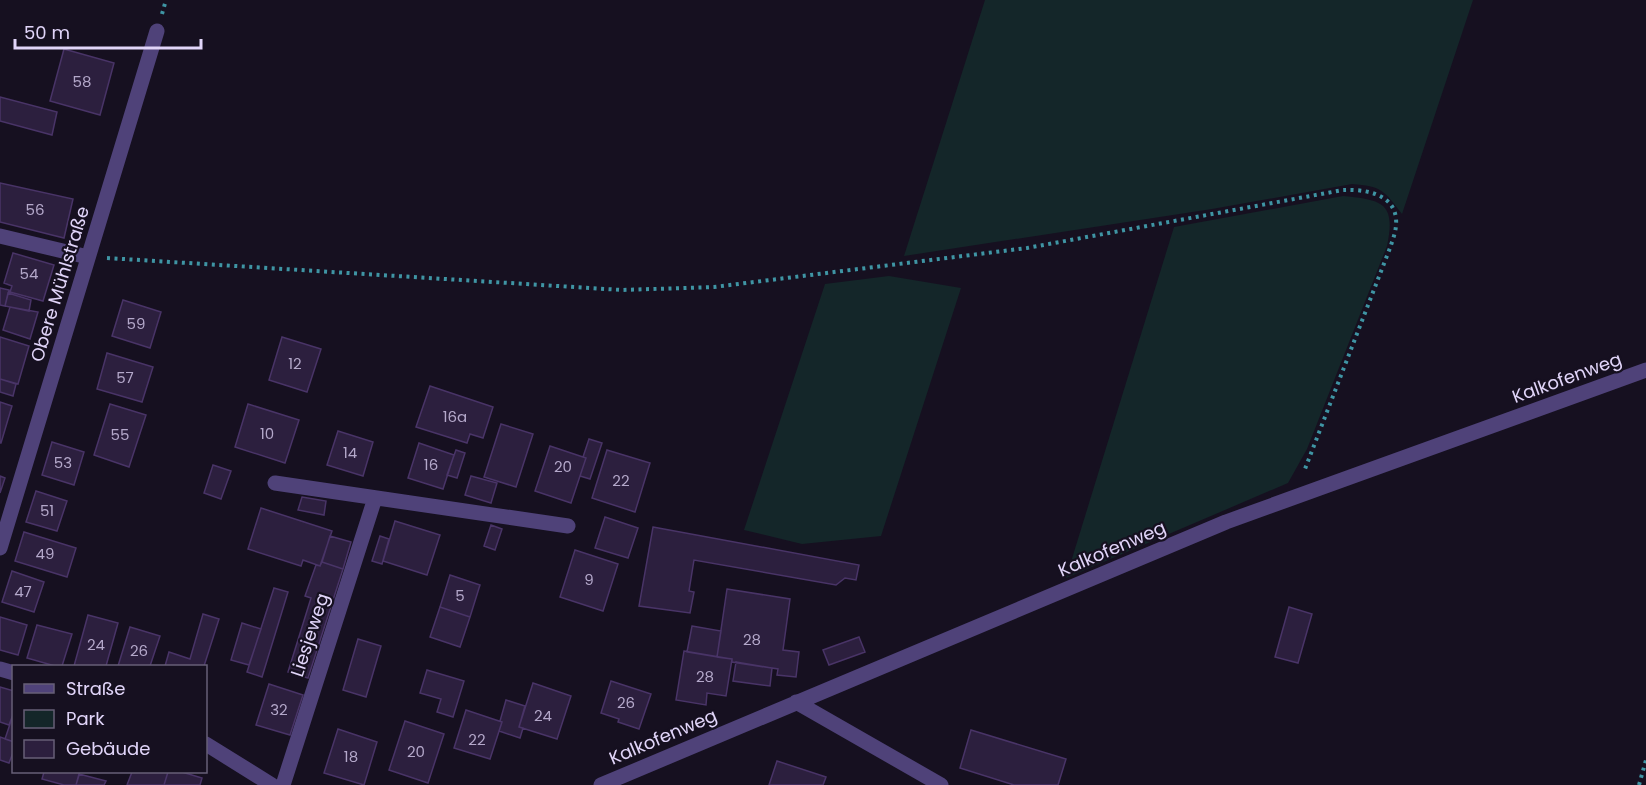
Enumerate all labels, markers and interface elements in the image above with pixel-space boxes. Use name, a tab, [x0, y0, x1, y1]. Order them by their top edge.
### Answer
scale bar	[15, 12, 201, 50]
text: 50 m	[24, 20, 70, 45]
house number: 58	[73, 71, 91, 92]
house number: 56	[26, 199, 44, 220]
street label: Obere Mühlstraße	[24, 203, 95, 365]
house number: 54	[20, 263, 38, 284]
house number: 59	[127, 313, 145, 334]
street label: Kalkofenweg	[1509, 346, 1625, 409]
house number: 12	[288, 353, 302, 374]
house number: 57	[116, 367, 134, 388]
house number: 16a	[443, 406, 467, 427]
house number: 10	[260, 423, 274, 444]
house number: 55	[111, 424, 129, 445]
house number: 14	[343, 442, 357, 463]
house number: 53	[54, 452, 72, 473]
house number: 16	[424, 454, 438, 475]
house number: 20	[554, 456, 572, 477]
house number: 22	[612, 470, 630, 491]
house number: 51	[40, 500, 54, 521]
street label: Kalkofenweg	[1054, 515, 1170, 582]
house number: 49	[36, 543, 54, 564]
house number: 9	[584, 569, 594, 590]
house number: 47	[14, 581, 32, 602]
house number: 5	[455, 585, 465, 606]
street label: Liesjeweg	[284, 590, 335, 680]
house number: 28	[743, 629, 761, 650]
house number: 24	[87, 634, 105, 655]
house number: 26	[130, 640, 148, 661]
legend	[12, 665, 207, 773]
house number: 28	[696, 666, 714, 687]
text: Straße	[66, 676, 125, 701]
house number: 26	[617, 692, 635, 713]
house number: 32	[270, 699, 288, 720]
street label: Kalkofenweg	[605, 703, 721, 770]
house number: 24	[534, 705, 552, 726]
text: Park	[66, 706, 105, 731]
house number: 22	[468, 729, 486, 750]
text: Gebäude	[66, 736, 150, 761]
house number: 20	[407, 741, 425, 762]
house number: 18	[344, 746, 358, 767]

